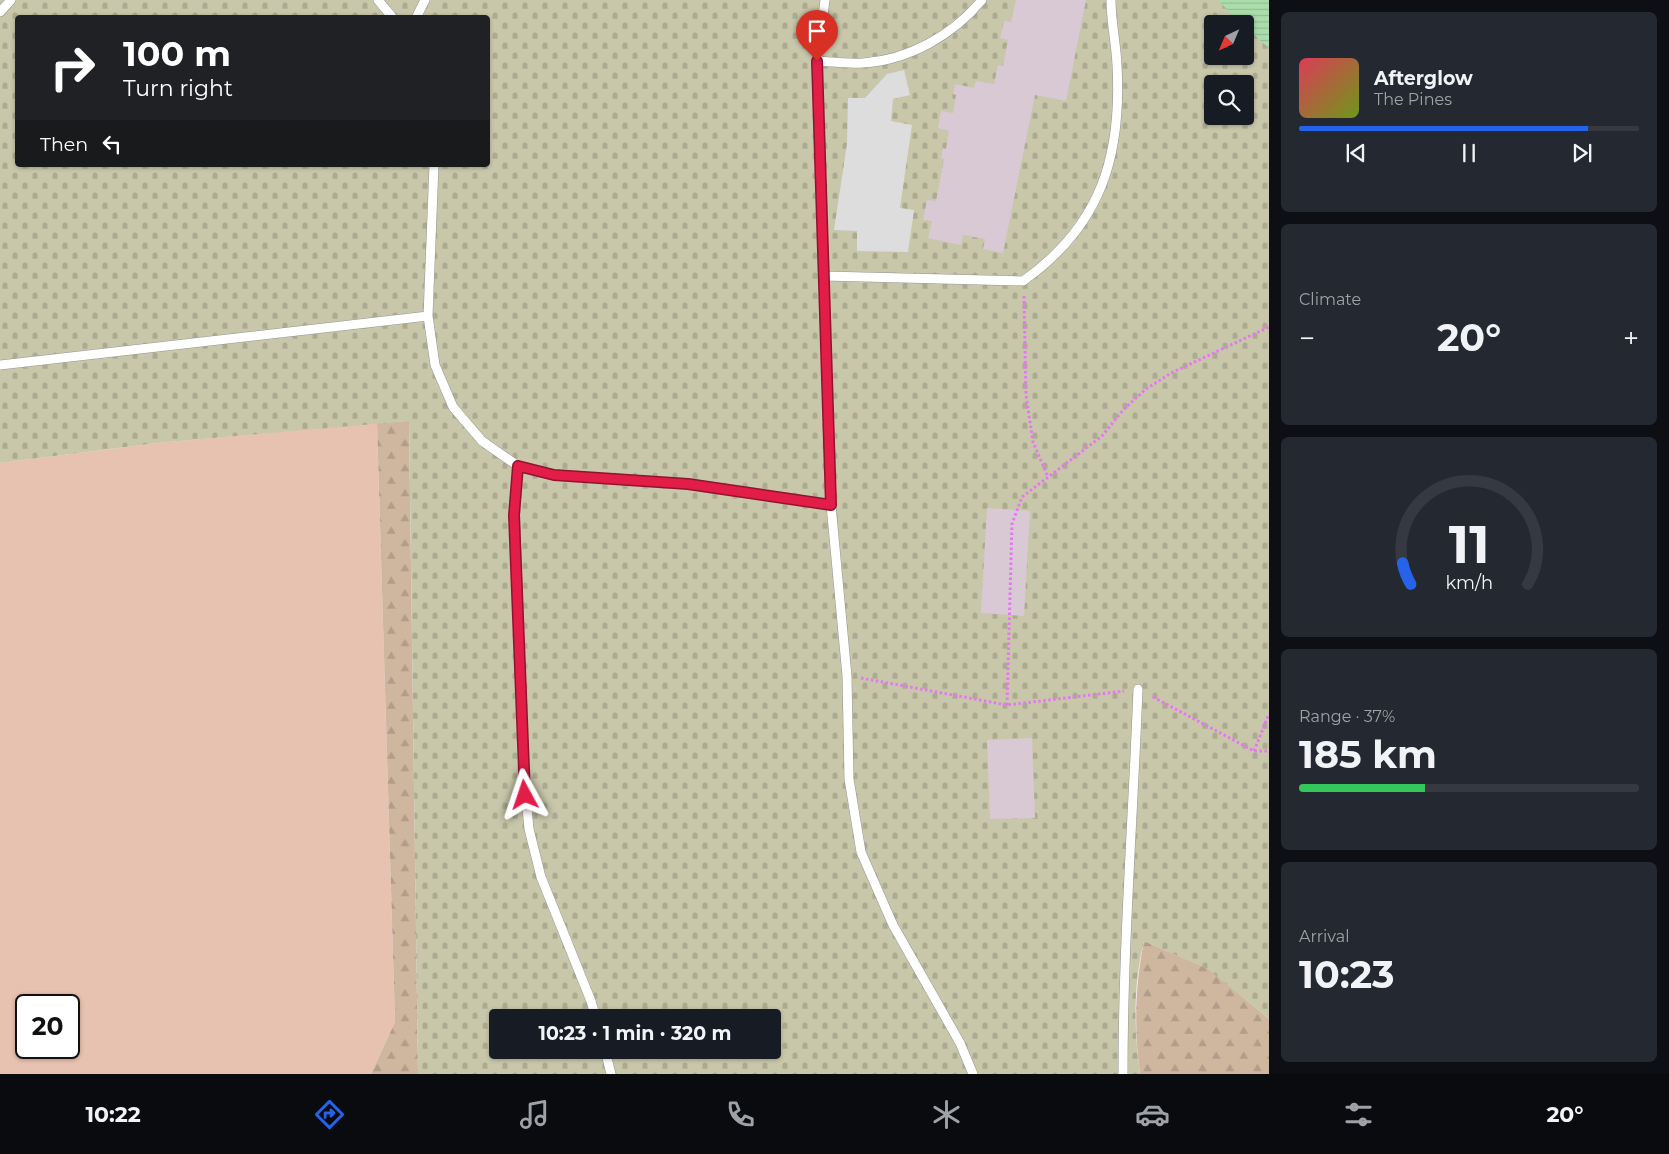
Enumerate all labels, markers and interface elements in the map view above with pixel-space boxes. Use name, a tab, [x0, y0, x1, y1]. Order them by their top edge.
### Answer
pin	[796, 10, 838, 61]
north arrow	[1204, 15, 1254, 65]
map controls	[1204, 15, 1254, 125]
icon: arrive	[803, 17, 831, 45]
text: 100 m	[123, 32, 231, 75]
icon: right	[40, 35, 105, 100]
text: Afterglow	[1374, 67, 1473, 90]
text: Turn right	[123, 75, 233, 102]
button: search	[1204, 75, 1254, 125]
text: The Pines	[1374, 90, 1452, 109]
icon: left	[98, 130, 126, 158]
text: Then	[40, 133, 88, 156]
icon: previous	[1342, 139, 1370, 167]
icon: pause	[1455, 139, 1483, 167]
icon: next	[1568, 139, 1596, 167]
text: Climate	[1299, 290, 1361, 309]
text: 20°	[1437, 314, 1501, 361]
text: −	[1299, 321, 1315, 355]
text: +	[1623, 321, 1639, 355]
text: 11	[1449, 513, 1489, 576]
text: km/h	[1445, 572, 1493, 593]
text: Range · 37%	[1299, 707, 1395, 726]
text: 185 km	[1299, 731, 1437, 778]
position arrow	[498, 768, 550, 820]
text: Arrival	[1299, 927, 1349, 946]
text: 10:23	[1299, 951, 1395, 998]
speed limit sign: 20	[15, 994, 80, 1059]
text: 10:23 · 1 min · 320 m	[539, 1022, 731, 1045]
icon: directions	[312, 1097, 347, 1132]
icon: music	[517, 1097, 552, 1132]
icon: phone	[723, 1097, 758, 1132]
icon: climate	[929, 1097, 964, 1132]
icon: car	[1135, 1097, 1170, 1132]
icon: filters	[1341, 1097, 1376, 1132]
text: 10:22	[85, 1101, 141, 1128]
text: 20°	[1546, 1101, 1584, 1128]

